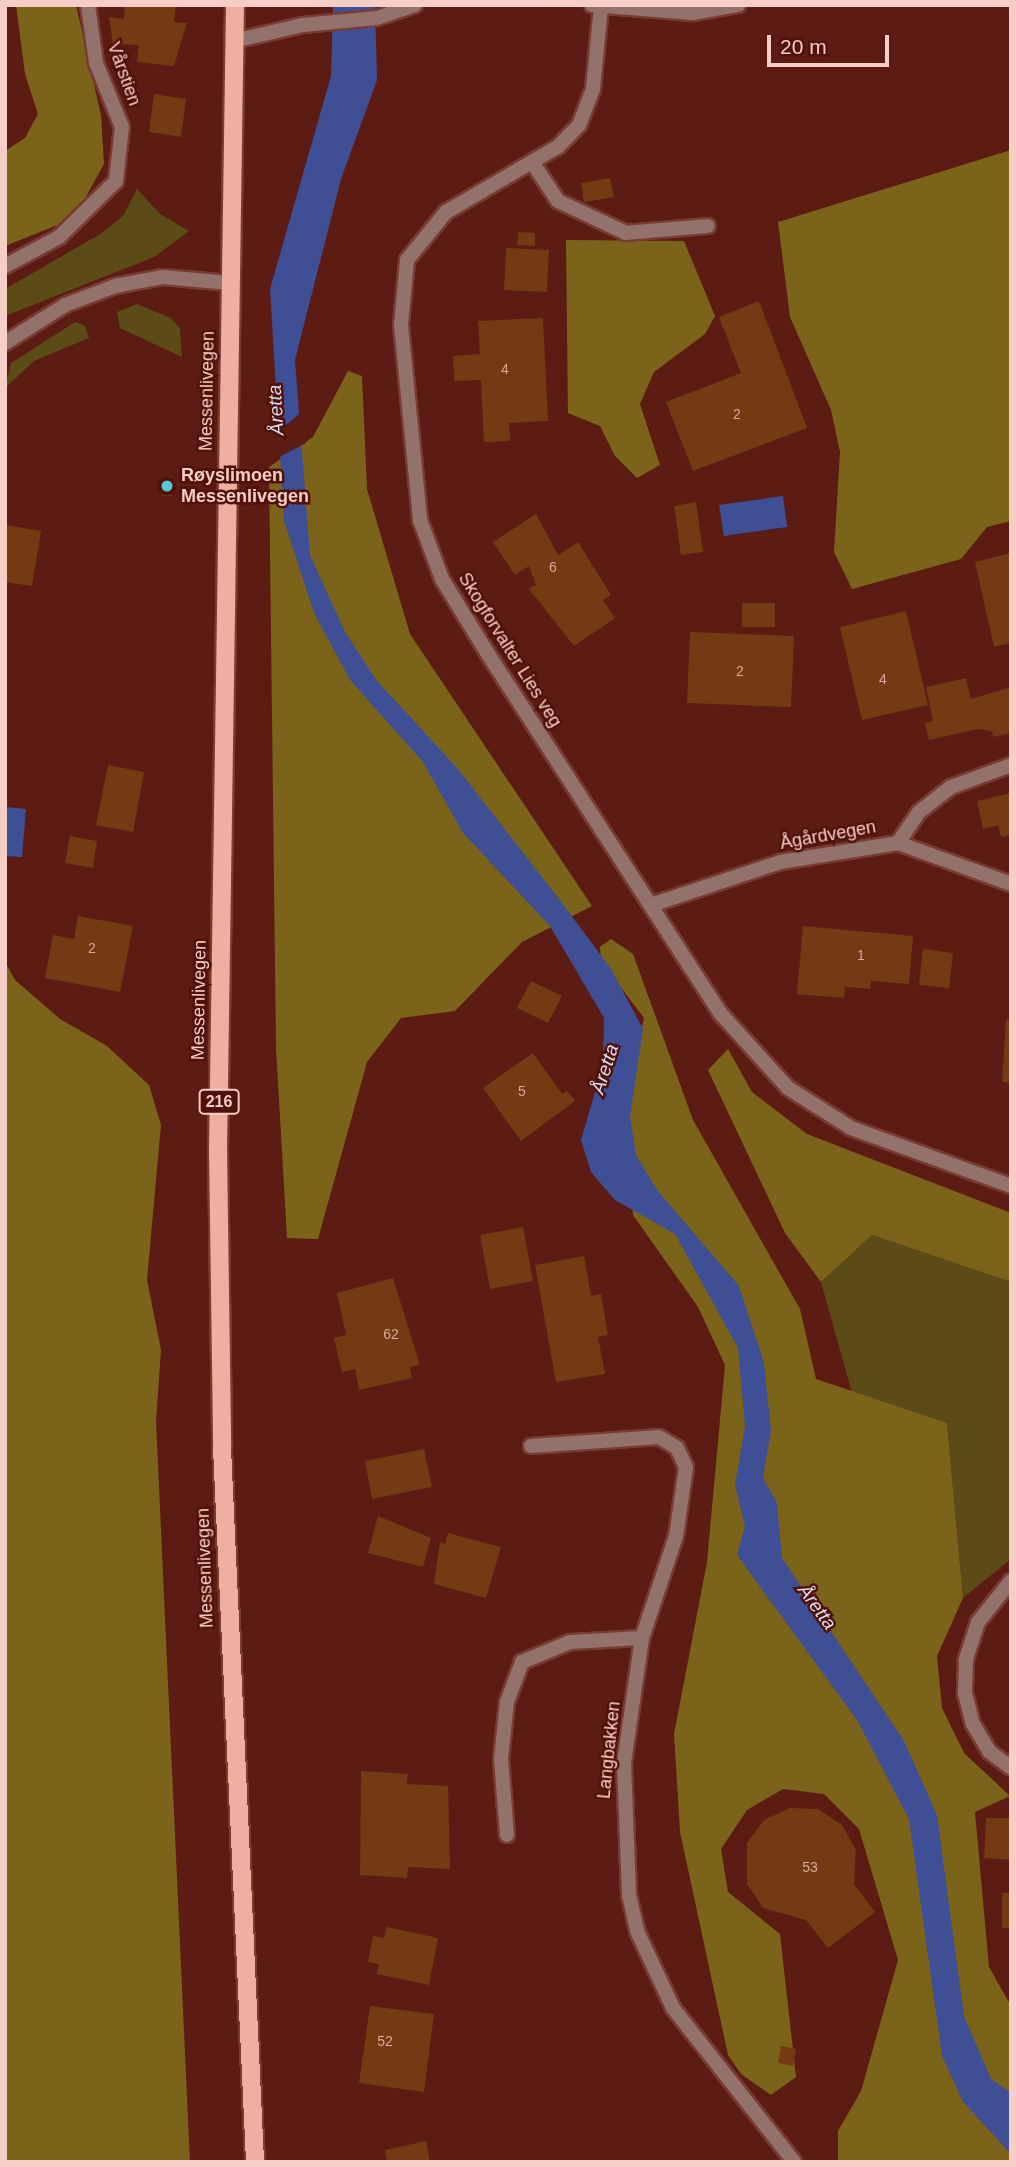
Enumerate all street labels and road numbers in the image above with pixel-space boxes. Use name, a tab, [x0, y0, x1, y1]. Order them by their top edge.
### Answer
street label: Vårstien	[103, 39, 145, 109]
street label: Messenlivegen	[195, 331, 219, 451]
street label: Skogforvalter Lies veg	[454, 569, 566, 731]
street label: Ågårdvegen	[778, 816, 878, 854]
street label: Messenlivegen	[187, 940, 211, 1060]
road number: 216	[198, 1090, 240, 1114]
street label: Messenlivegen	[192, 1508, 218, 1628]
street label: Langbakken	[593, 1700, 625, 1800]

